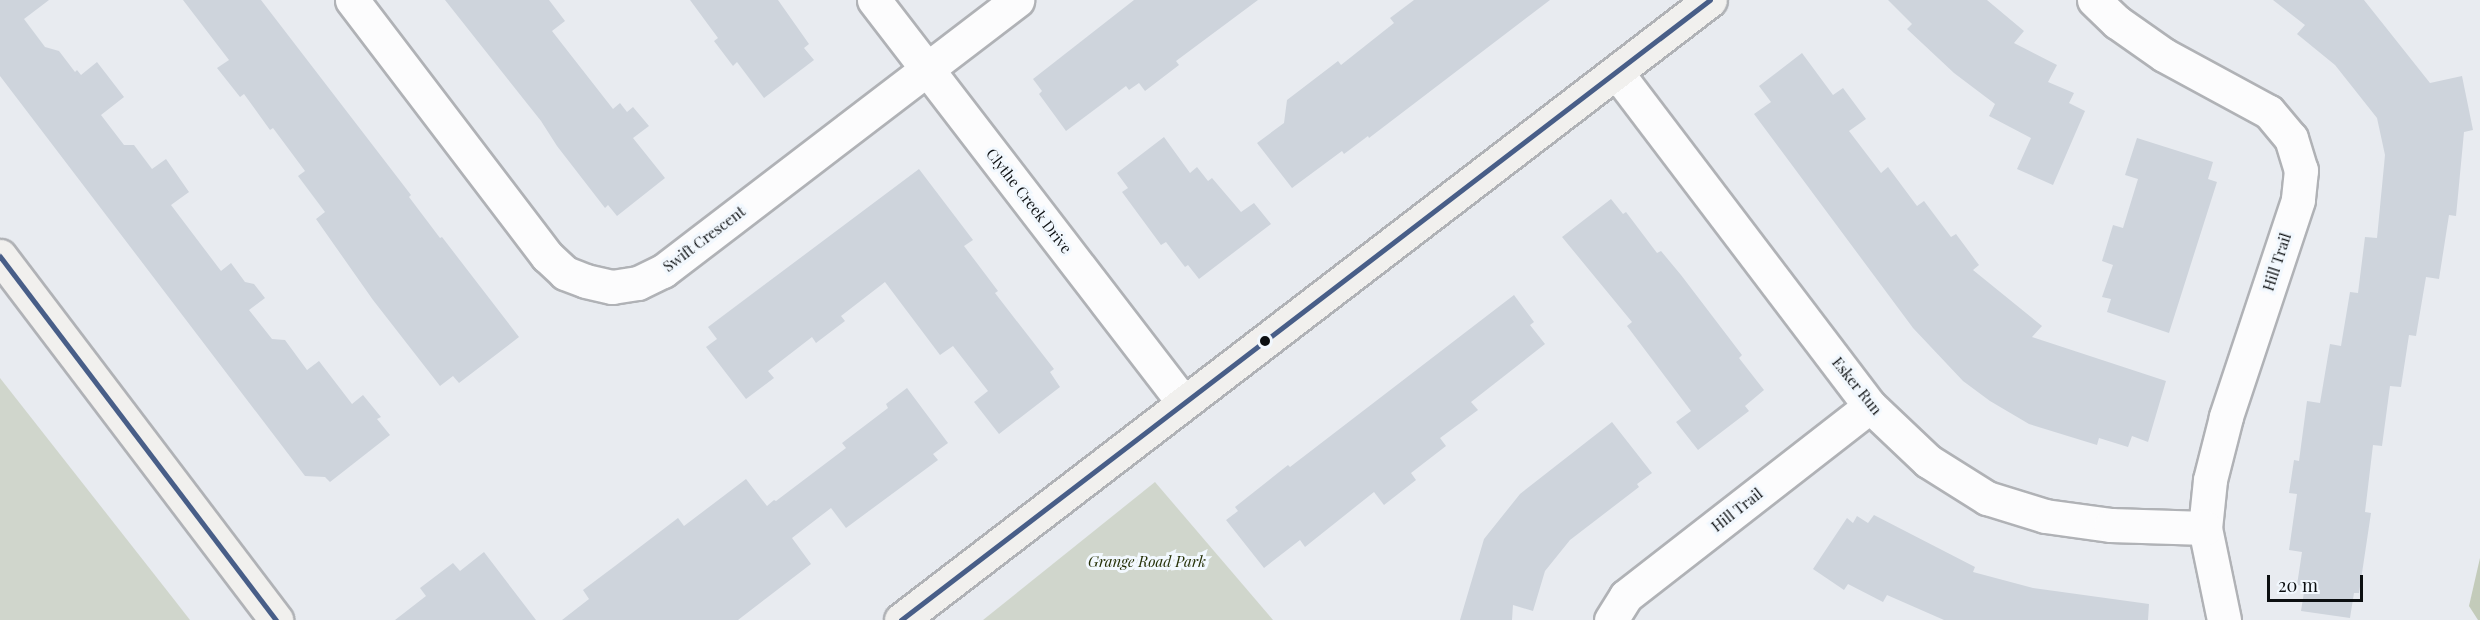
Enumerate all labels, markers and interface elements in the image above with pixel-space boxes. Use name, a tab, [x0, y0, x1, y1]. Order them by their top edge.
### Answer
street label: Clythe Creek Drive	[982, 145, 1076, 257]
street label: Swift Crescent	[659, 202, 749, 276]
street label: Hill Trail	[2259, 231, 2295, 293]
unlabelled marker	[1259, 335, 1271, 347]
street label: Esker Run	[1828, 354, 1886, 418]
street label: Hill Trail	[1708, 484, 1766, 536]
park label: Grange Road Park	[1088, 553, 1206, 571]
scale bar	[2270, 563, 2366, 601]
text: 20 m	[2278, 573, 2318, 597]

